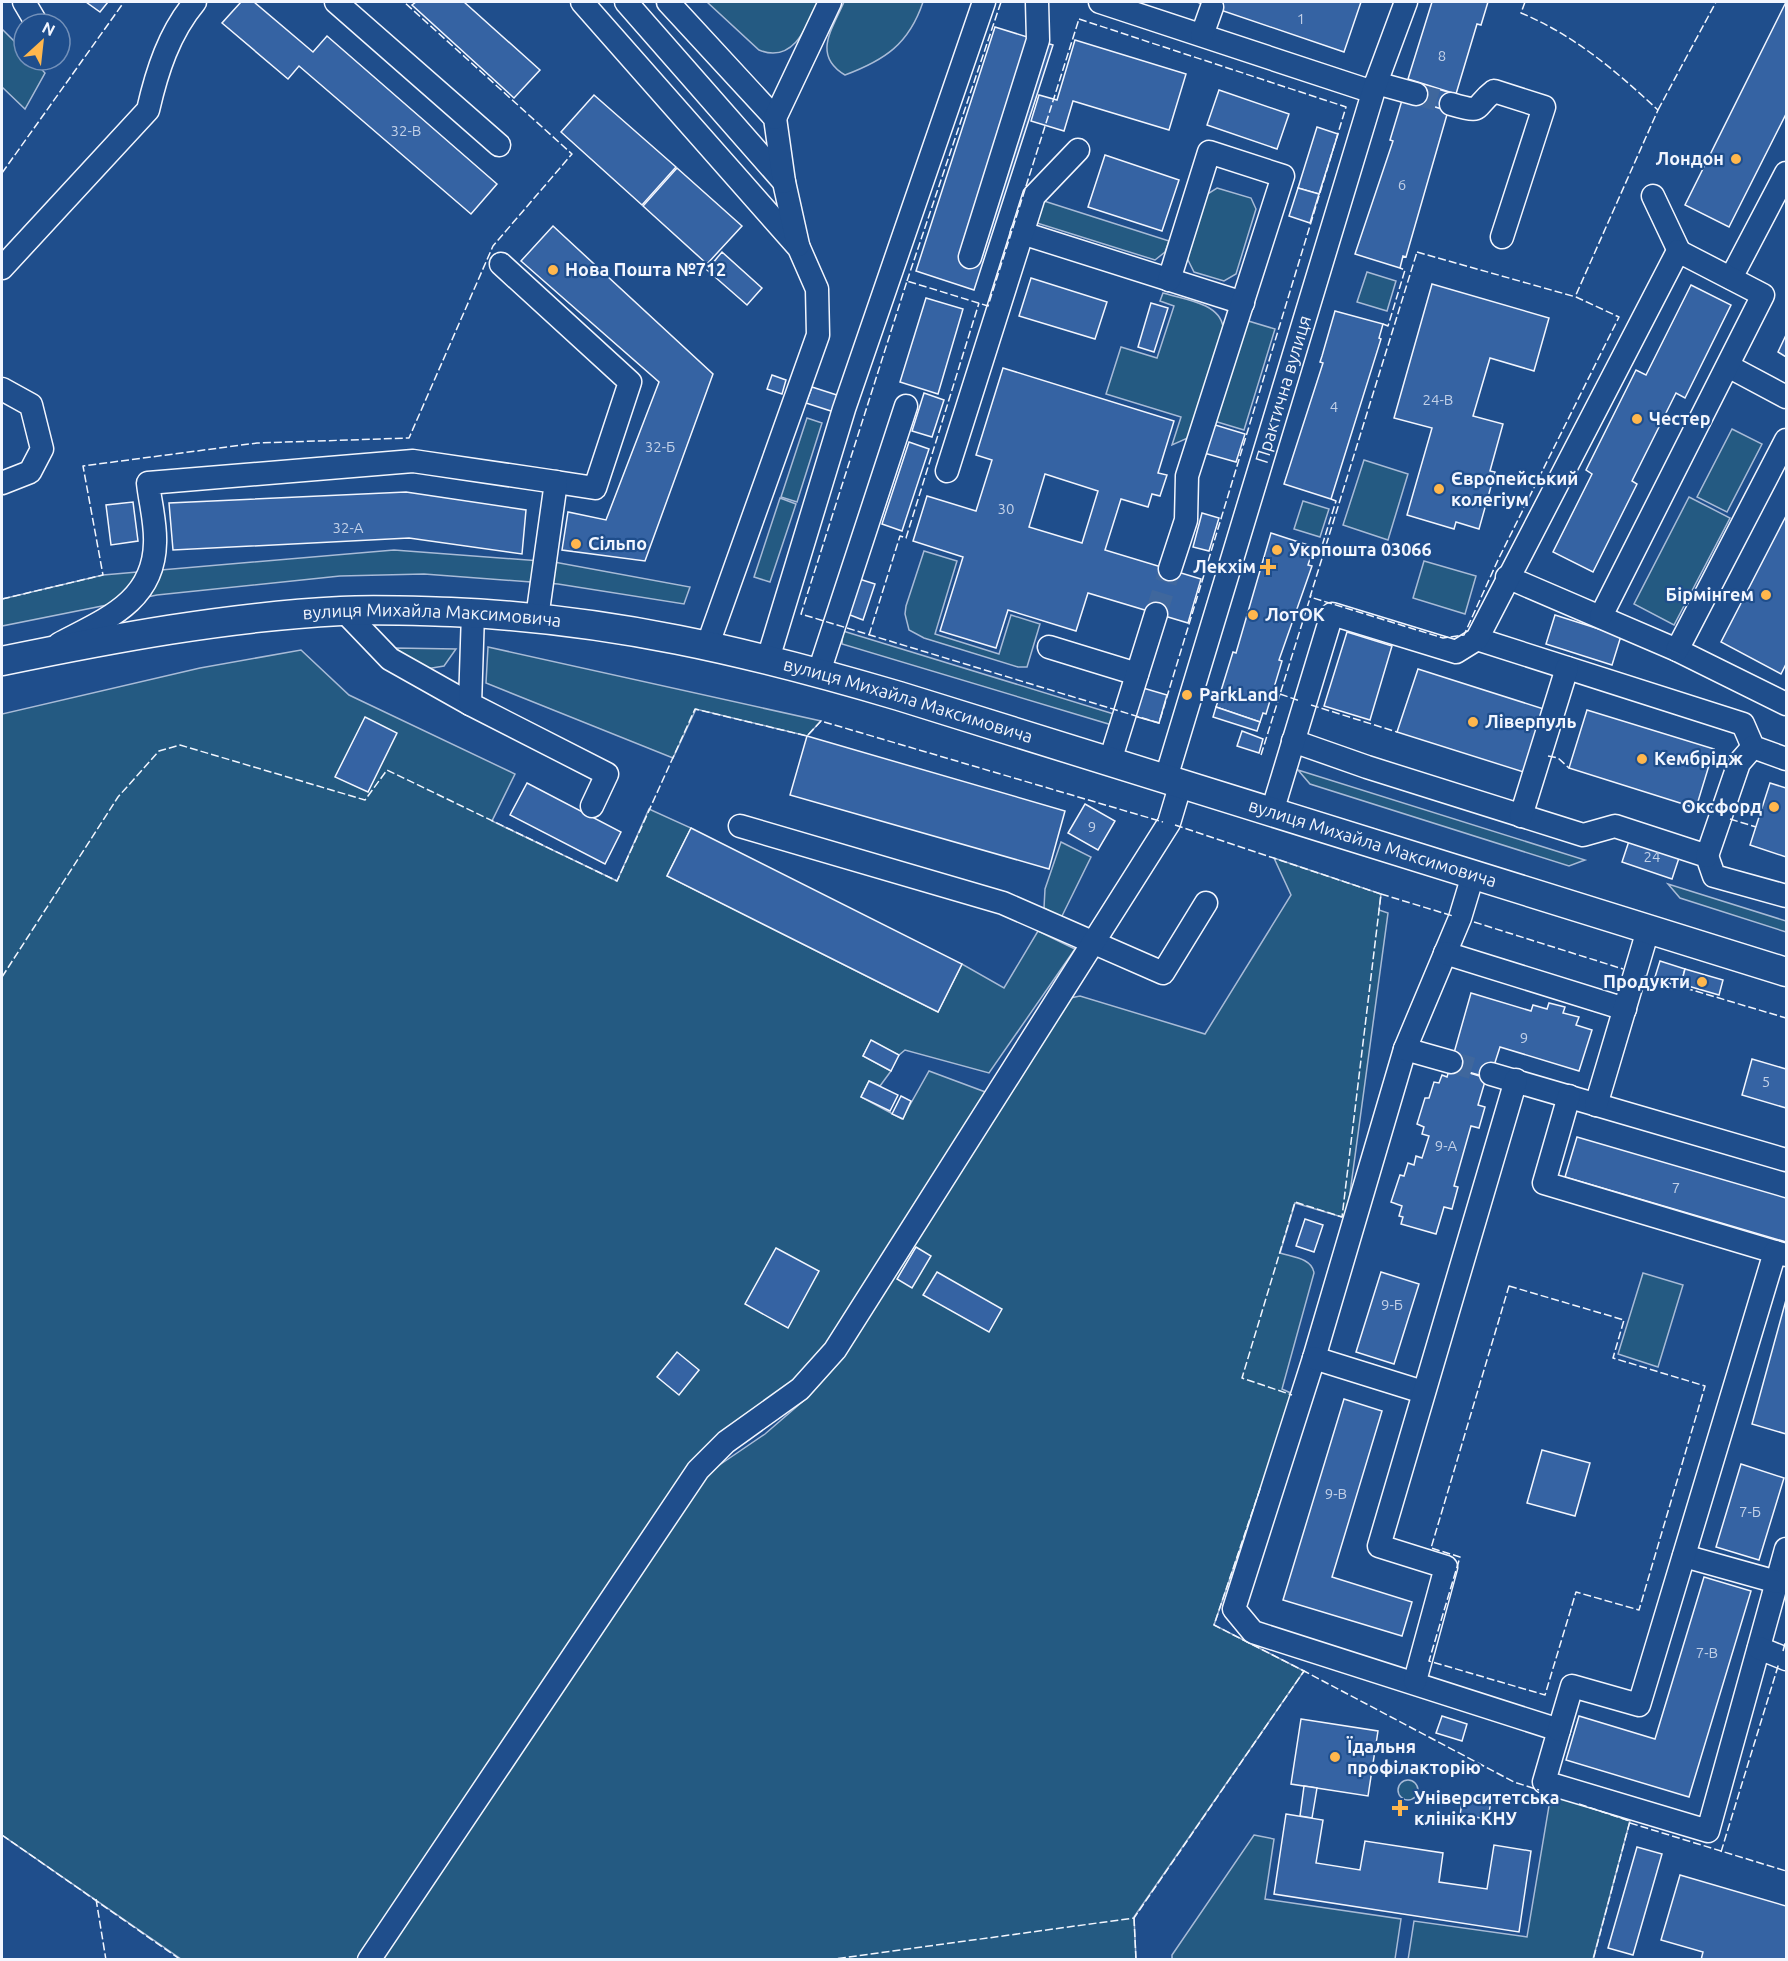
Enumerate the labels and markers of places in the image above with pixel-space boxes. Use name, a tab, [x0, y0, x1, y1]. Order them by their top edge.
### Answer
place label: Лондон	[1655, 148, 1724, 168]
marker: Лондон	[1729, 152, 1743, 166]
place label: Нова Пошта №712	[565, 259, 726, 279]
marker: Нова Пошта №712	[546, 263, 560, 277]
place label: Честер	[1649, 408, 1710, 428]
marker: Честер	[1630, 412, 1644, 426]
place label: Європейський колегіум	[1451, 468, 1578, 509]
marker: Європейський колегіум	[1432, 482, 1446, 496]
place label: Сільпо	[588, 533, 647, 553]
marker: Сільпо	[569, 537, 583, 551]
place label: Укрпошта 03066	[1289, 539, 1432, 559]
marker: Укрпошта 03066	[1270, 543, 1284, 557]
place label: Лекхім	[1193, 556, 1256, 576]
marker: Лекхім	[1261, 560, 1275, 574]
place label: Бірмінгем	[1666, 584, 1754, 604]
marker: Бірмінгем	[1759, 588, 1773, 602]
place label: ЛотОК	[1265, 604, 1325, 624]
marker: ЛотОК	[1246, 608, 1260, 622]
place label: ParkLand	[1199, 684, 1279, 704]
marker: ParkLand	[1180, 688, 1194, 702]
place label: Ліверпуль	[1485, 711, 1576, 731]
marker: Ліверпуль	[1466, 715, 1480, 729]
place label: Кембрідж	[1654, 748, 1743, 768]
marker: Кембрідж	[1635, 752, 1649, 766]
place label: Оксфорд	[1682, 796, 1762, 816]
marker: Оксфорд	[1767, 800, 1781, 814]
place label: Продукти	[1603, 971, 1690, 991]
marker: Продукти	[1695, 975, 1709, 989]
place label: Їдальня профілакторію	[1346, 1736, 1481, 1777]
marker: Їдальня профілакторію	[1328, 1750, 1342, 1764]
place label: Університетська клініка КНУ	[1414, 1787, 1559, 1828]
marker: Університетська клініка КНУ	[1391, 1799, 1409, 1817]

